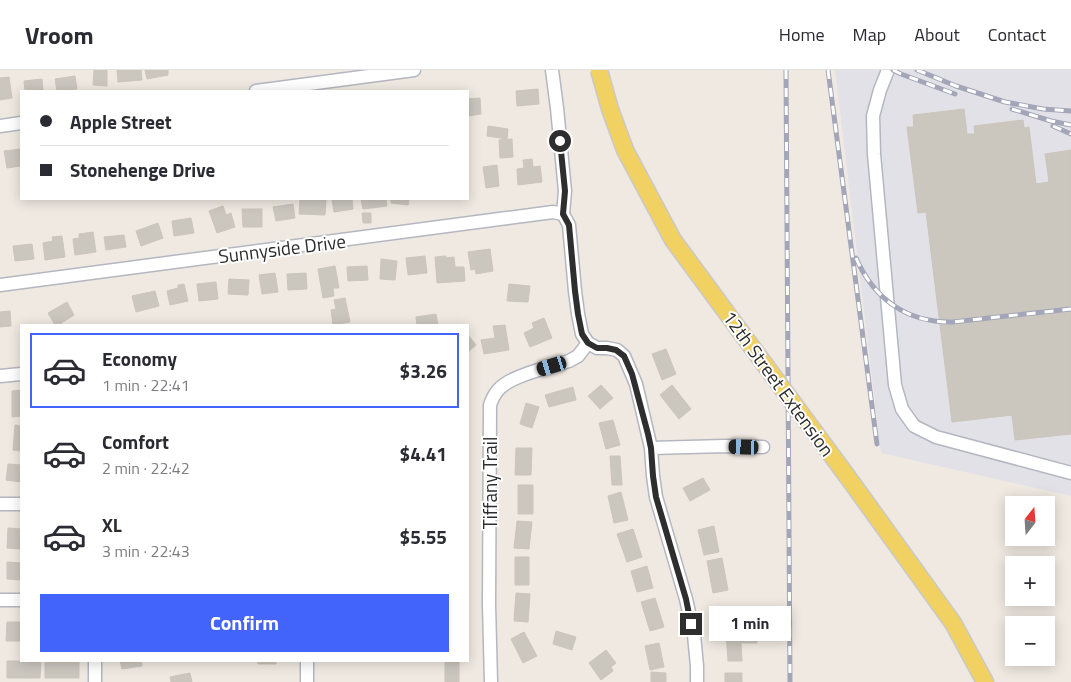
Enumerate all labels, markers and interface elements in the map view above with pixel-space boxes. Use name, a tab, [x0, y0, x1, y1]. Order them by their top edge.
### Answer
text: Vroom	[25, 17, 94, 53]
text: Home	[779, 21, 825, 48]
text: Map	[853, 21, 886, 48]
text: About	[914, 21, 960, 48]
text: Contact	[988, 21, 1046, 48]
text: Apple Street	[70, 107, 172, 136]
route start	[549, 130, 571, 152]
text: Stonehenge Drive	[70, 155, 215, 184]
street label: Sunnyside Drive	[217, 226, 347, 270]
street label: 12th Street Extension	[716, 304, 842, 462]
text: Economy	[102, 344, 177, 373]
icon: car	[42, 348, 87, 393]
car	[535, 354, 568, 378]
text: $3.26	[400, 356, 447, 385]
text: 1 min · 22:41	[102, 373, 190, 397]
text: Comfort	[102, 427, 169, 456]
icon: car	[42, 431, 87, 476]
street label: Tiffany Trail	[475, 437, 504, 529]
text: $4.41	[400, 439, 447, 468]
car	[728, 439, 759, 455]
text: 2 min · 22:42	[102, 456, 190, 480]
north arrow	[1005, 496, 1055, 546]
map controls	[1005, 496, 1055, 666]
text: XL	[102, 510, 122, 539]
icon: car	[42, 514, 87, 559]
text: $5.55	[400, 522, 447, 551]
text: 3 min · 22:43	[102, 539, 190, 563]
button: +	[1005, 556, 1055, 606]
button: Confirm	[40, 594, 449, 652]
callout: 1 min	[708, 606, 791, 642]
text: 1 min	[731, 611, 769, 635]
route end	[680, 613, 702, 635]
button: −	[1005, 616, 1055, 666]

